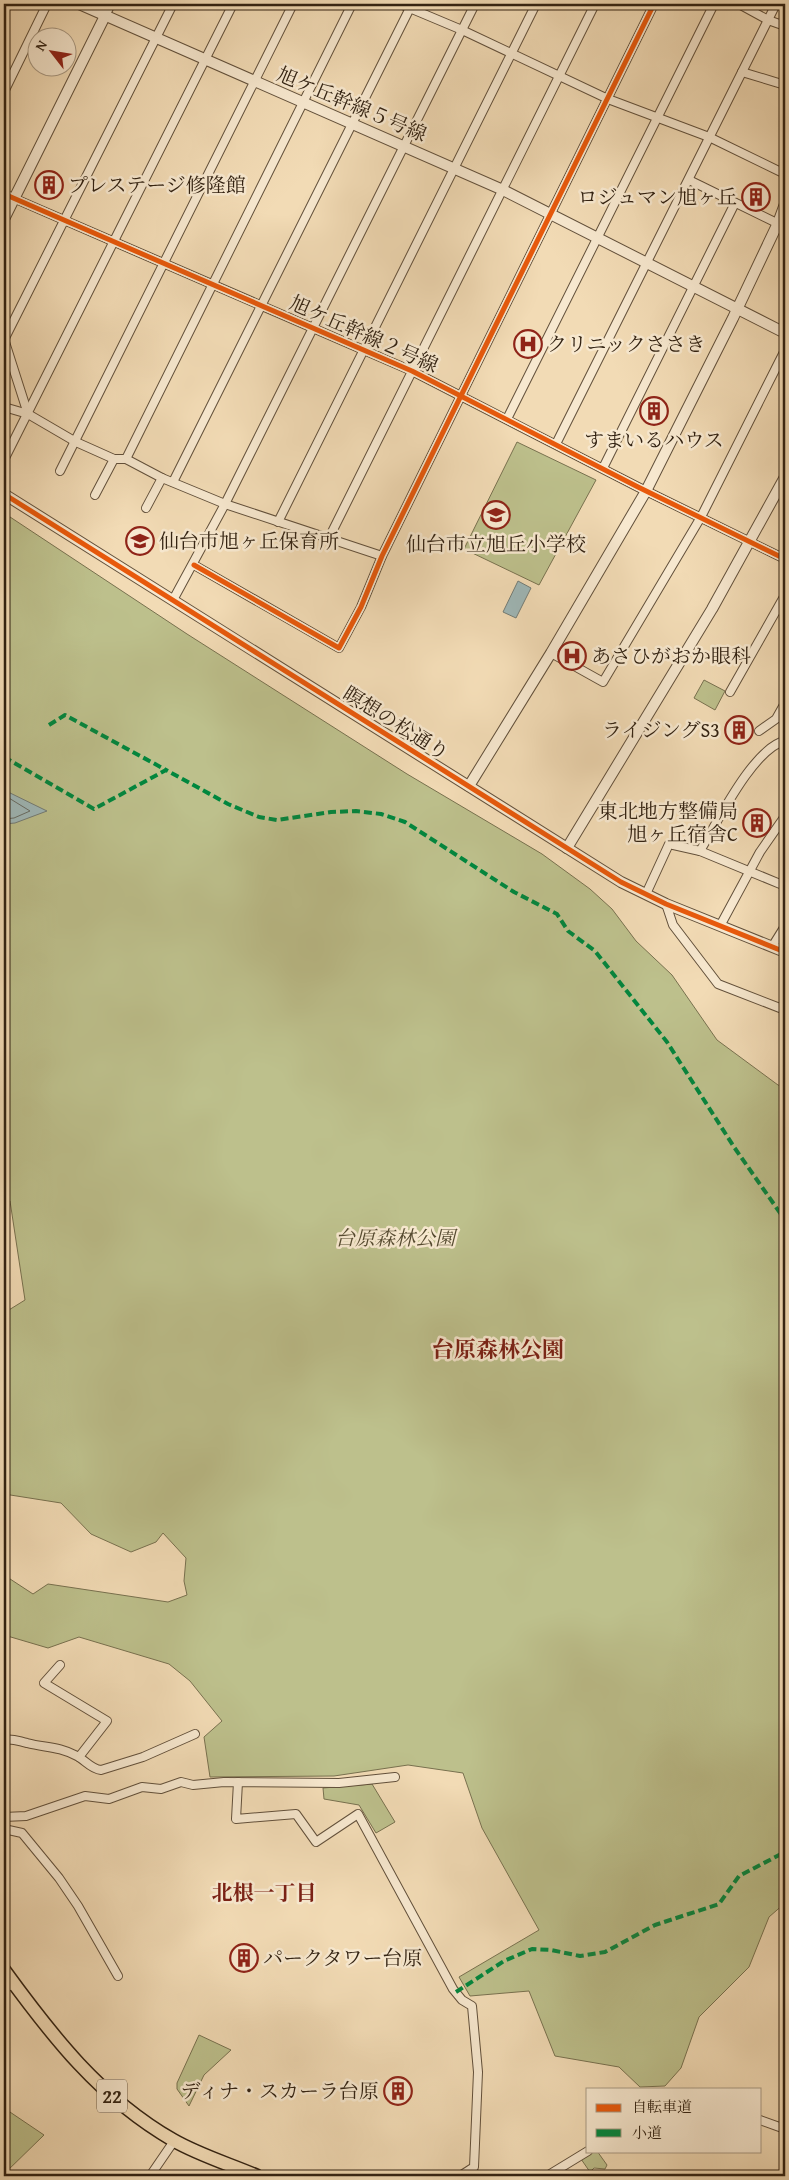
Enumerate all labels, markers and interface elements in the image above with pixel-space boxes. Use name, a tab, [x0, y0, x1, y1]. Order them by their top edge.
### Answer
north arrow	[28, 28, 78, 78]
text: N	[30, 36, 52, 54]
street label: 旭ケ丘幹線５号線	[273, 59, 432, 148]
building icon: プレステージ修隆館	[34, 170, 64, 200]
place label: プレステージ修隆館	[68, 170, 246, 199]
place label: ロジュマン旭ヶ丘	[577, 182, 737, 211]
building icon: ロジュマン旭ヶ丘	[741, 182, 771, 212]
street label: 旭ケ丘幹線２号線	[285, 288, 443, 379]
hospital icon: クリニックささき	[513, 329, 543, 359]
place label: クリニックささき	[547, 329, 706, 358]
building icon: すまいるハウス	[639, 396, 669, 426]
place label: すまいるハウス	[584, 425, 724, 454]
school or university icon: 仙台市立旭丘小学校	[481, 500, 511, 530]
school or university icon: 仙台市旭ヶ丘保育所	[125, 526, 155, 556]
place label: 仙台市旭ヶ丘保育所	[159, 526, 339, 555]
place label: 仙台市立旭丘小学校	[406, 529, 586, 558]
hospital icon: あさひがおか眼科	[557, 641, 587, 671]
place label: あさひがおか眼科	[591, 641, 751, 670]
street label: 瞑想の松通り	[338, 678, 455, 767]
place label: ライジングS3	[602, 715, 720, 744]
building icon: ライジングS3	[724, 715, 754, 745]
place label: 東北地方整備局 旭ヶ丘宿舎C	[598, 796, 738, 848]
building icon: 東北地方整備局 旭ヶ丘宿舎C	[742, 808, 772, 838]
park label: 台原森林公園	[335, 1223, 458, 1252]
district label: 台原森林公園	[432, 1333, 564, 1365]
district label: 北根一丁目	[212, 1877, 317, 1908]
building icon: パークタワー台原	[229, 1943, 259, 1973]
place label: パークタワー台原	[263, 1943, 423, 1972]
place label: ディナ・スカーラ台原	[181, 2076, 379, 2105]
building icon: ディナ・スカーラ台原	[383, 2076, 413, 2106]
road number: 22	[97, 2080, 127, 2112]
legend	[586, 2088, 762, 2152]
text: 自転車道	[632, 2096, 692, 2117]
text: 小道	[632, 2122, 662, 2143]

